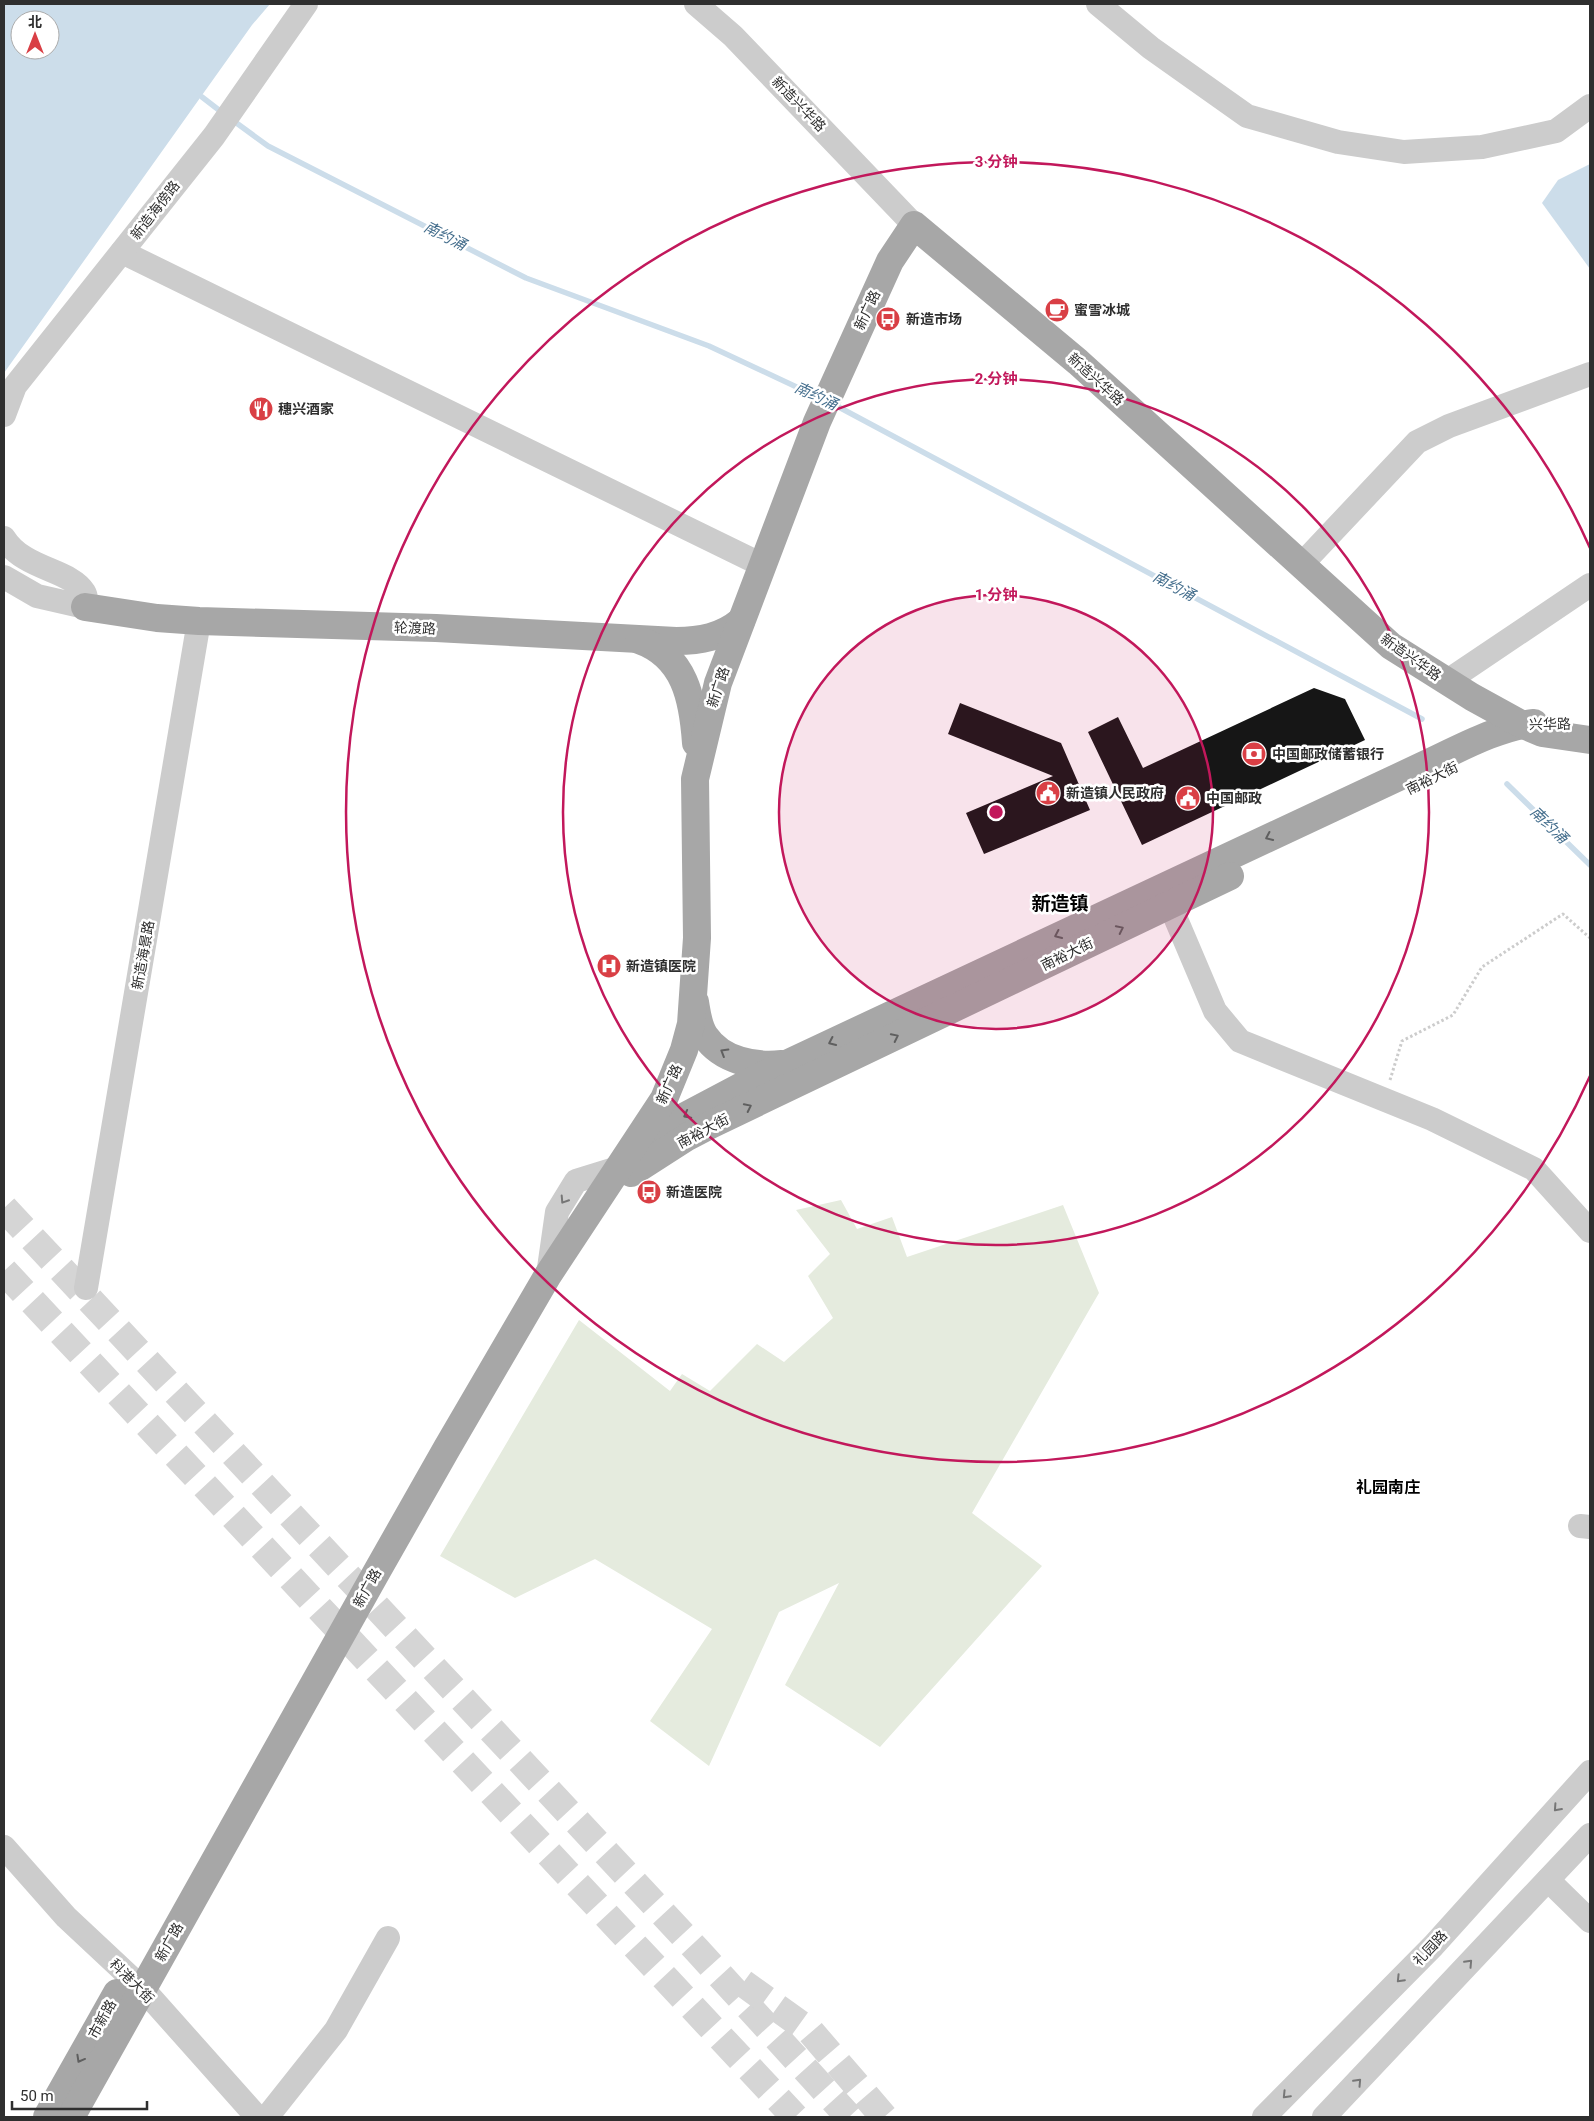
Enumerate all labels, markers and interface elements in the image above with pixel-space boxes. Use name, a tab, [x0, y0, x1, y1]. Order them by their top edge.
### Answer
north arrow	[10, 10, 60, 60]
text: 北	[28, 14, 42, 30]
street label: 新造兴华路	[769, 73, 829, 135]
text: 3 分钟	[975, 153, 1017, 171]
street label: 新造海傍路	[127, 177, 183, 243]
water label: 南约涌	[421, 218, 471, 255]
street label: 新广路	[851, 288, 883, 332]
cafe icon: 蜜雪冰城	[1044, 297, 1070, 323]
place label: 蜜雪冰城	[1074, 302, 1130, 318]
bus stop icon: 新造市场	[875, 306, 901, 332]
place label: 新造市场	[906, 311, 962, 327]
street label: 新造兴华路	[1065, 350, 1127, 408]
text: 2 分钟	[975, 370, 1017, 388]
water label: 南约涌	[792, 378, 842, 415]
restaurant icon: 穗兴酒家	[248, 396, 274, 422]
place label: 穗兴酒家	[278, 401, 334, 417]
water label: 南约涌	[1150, 567, 1200, 605]
text: 1 分钟	[975, 586, 1017, 604]
street label: 轮渡路	[394, 619, 436, 637]
street label: 新造兴华路	[1378, 630, 1444, 684]
street label: 新广路	[704, 665, 732, 709]
street label: 兴华路	[1529, 716, 1571, 732]
bank icon: 中国邮政储蓄银行	[1241, 741, 1267, 767]
place label: 中国邮政储蓄银行	[1272, 746, 1384, 762]
street label: 南裕大街	[1403, 759, 1461, 797]
public building icon: 新造镇人民政府	[1035, 780, 1061, 806]
place label: 新造镇人民政府	[1066, 785, 1164, 801]
public building icon: 中国邮政	[1175, 785, 1201, 811]
place label: 中国邮政	[1206, 790, 1262, 806]
centre of rings	[987, 803, 1005, 821]
water label: 南约涌	[1527, 803, 1573, 848]
one-way arrow	[1265, 831, 1274, 842]
district label: 新造镇	[1031, 892, 1089, 915]
street label: 新造海景路	[129, 919, 157, 991]
one-way arrow	[1115, 925, 1124, 935]
one-way arrow	[1055, 929, 1064, 939]
street label: 南裕大街	[1038, 935, 1096, 973]
hospital icon: 新造镇医院	[596, 953, 622, 979]
place label: 新造镇医院	[626, 958, 696, 974]
one-way arrow	[890, 1033, 899, 1043]
one-way arrow	[829, 1036, 838, 1046]
one-way arrow	[721, 1049, 730, 1059]
street label: 新广路	[653, 1062, 685, 1106]
one-way arrow	[743, 1103, 752, 1113]
one-way arrow	[684, 1109, 693, 1119]
street label: 南裕大街	[675, 1111, 731, 1151]
bus stop icon: 新造医院	[636, 1179, 662, 1205]
place label: 新造医院	[666, 1184, 722, 1200]
one-way arrow	[561, 1194, 571, 1203]
district label: 礼园南庄	[1356, 1478, 1420, 1497]
street label: 新广路	[350, 1566, 384, 1610]
one-way arrow	[1554, 1803, 1563, 1812]
street label: 新广路	[152, 1920, 186, 1964]
street label: 礼园路	[1410, 1927, 1450, 1969]
street label: 科港大街	[107, 1956, 157, 2006]
one-way arrow	[1463, 1960, 1472, 1969]
one-way arrow	[1397, 1974, 1406, 1983]
street label: 市新路	[85, 1997, 119, 2041]
one-way arrow	[76, 2053, 86, 2062]
scale bar	[12, 2078, 148, 2110]
one-way arrow	[1352, 2078, 1361, 2087]
text: 50 m	[20, 2087, 54, 2105]
one-way arrow	[1283, 2090, 1292, 2099]

